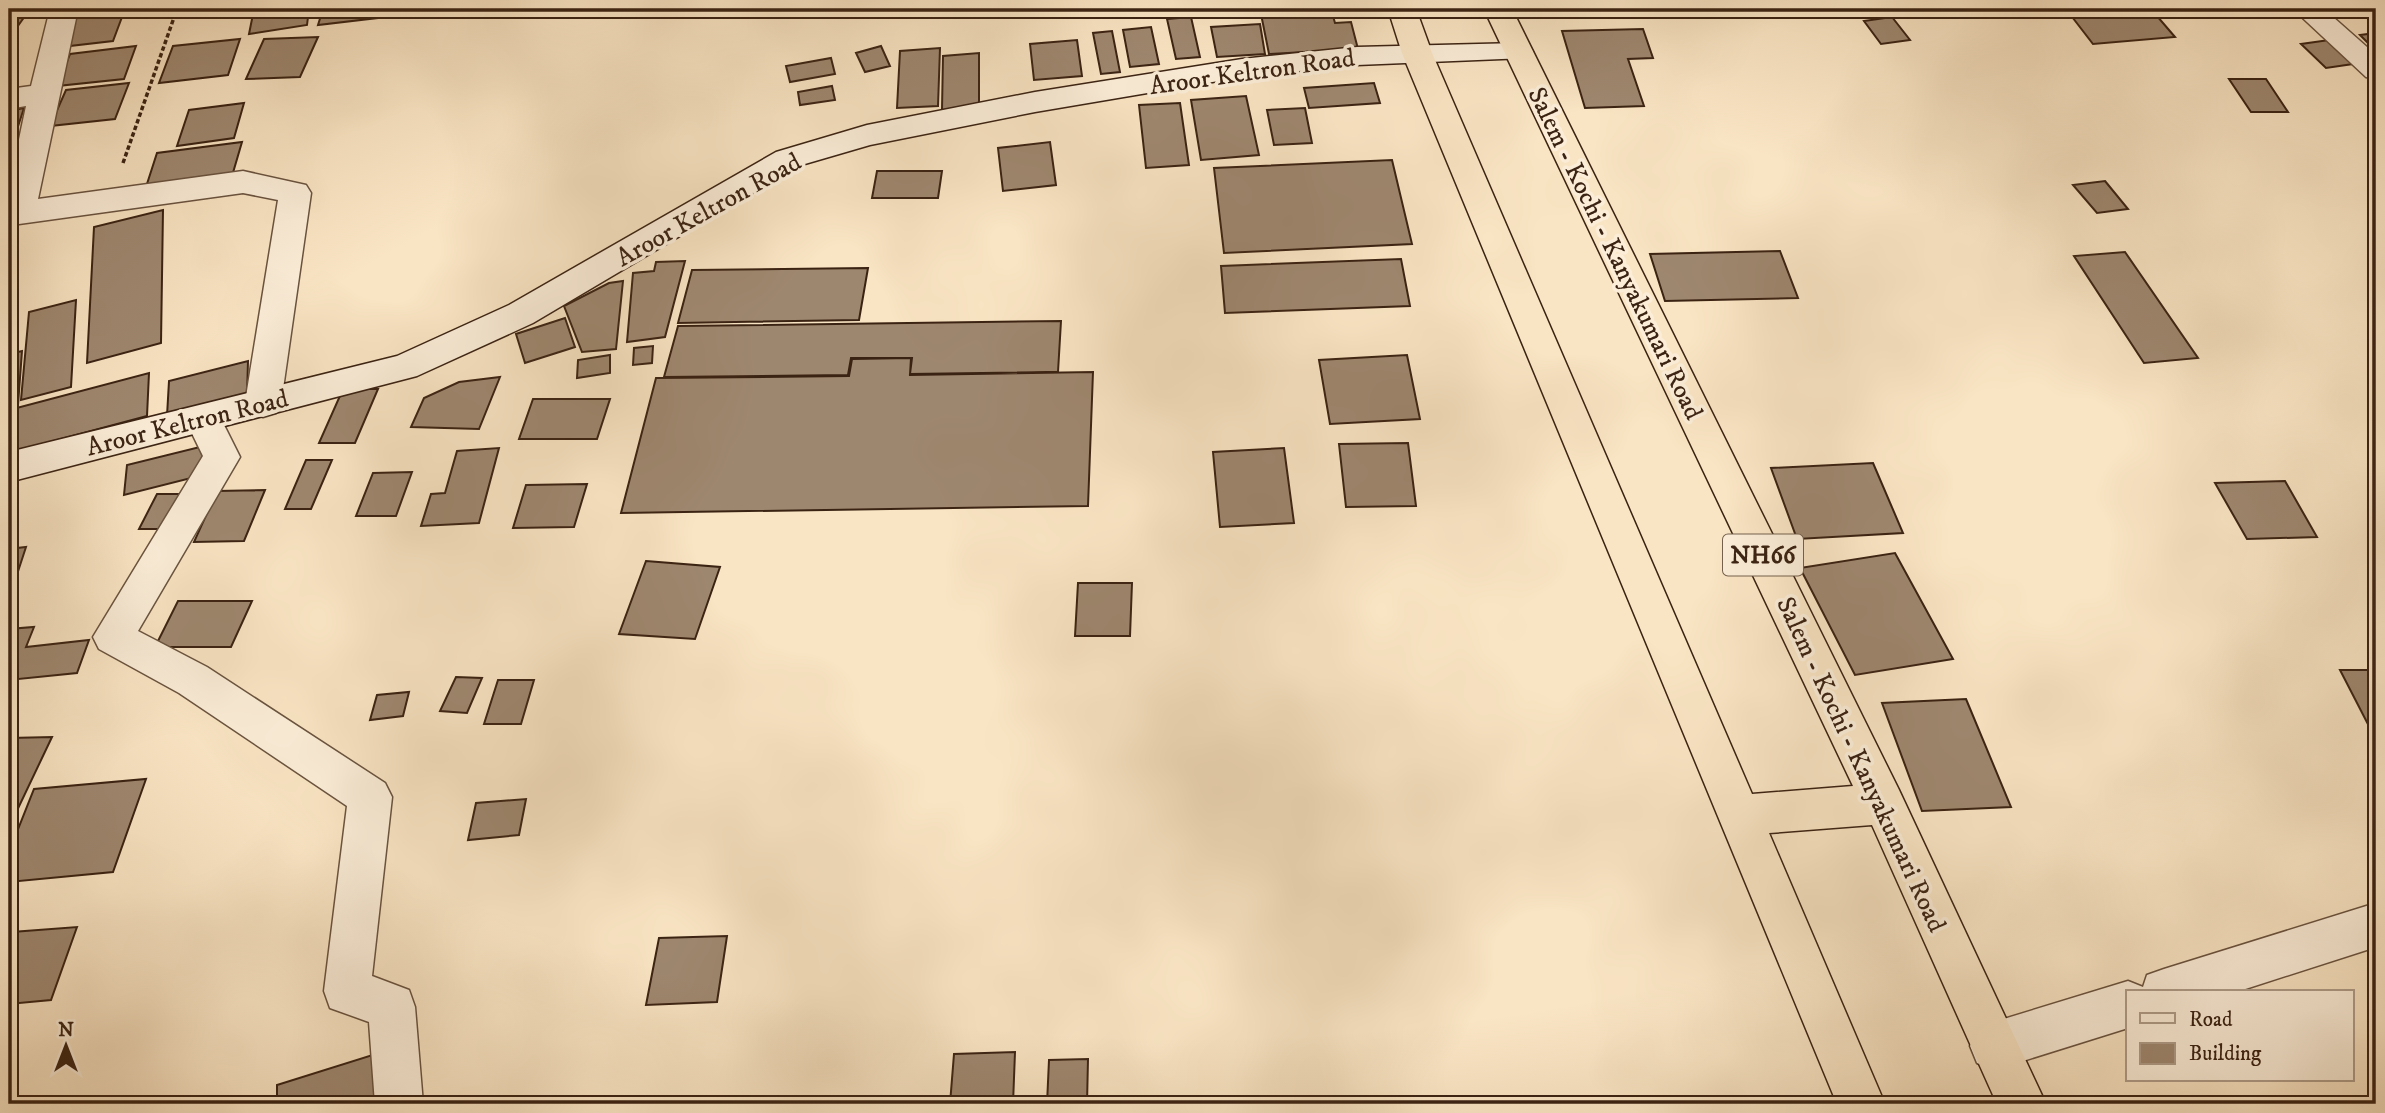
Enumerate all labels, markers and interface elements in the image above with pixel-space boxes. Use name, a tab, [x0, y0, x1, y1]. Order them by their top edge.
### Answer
street label: Aroor Keltron Road	[1148, 42, 1357, 103]
street label: Salem - Kochi - Kanyakumari Road	[1520, 82, 1710, 425]
street label: Aroor Keltron Road	[610, 146, 807, 275]
street label: Aroor Keltron Road	[83, 382, 292, 464]
road number: NH66	[1723, 534, 1803, 576]
street label: Salem - Kochi - Kanyakumari Road	[1768, 592, 1953, 938]
legend	[2126, 990, 2354, 1082]
text: Road	[2189, 1007, 2233, 1033]
north arrow	[32, 1012, 102, 1082]
text: N	[58, 1019, 74, 1042]
text: Building	[2189, 1041, 2262, 1067]

